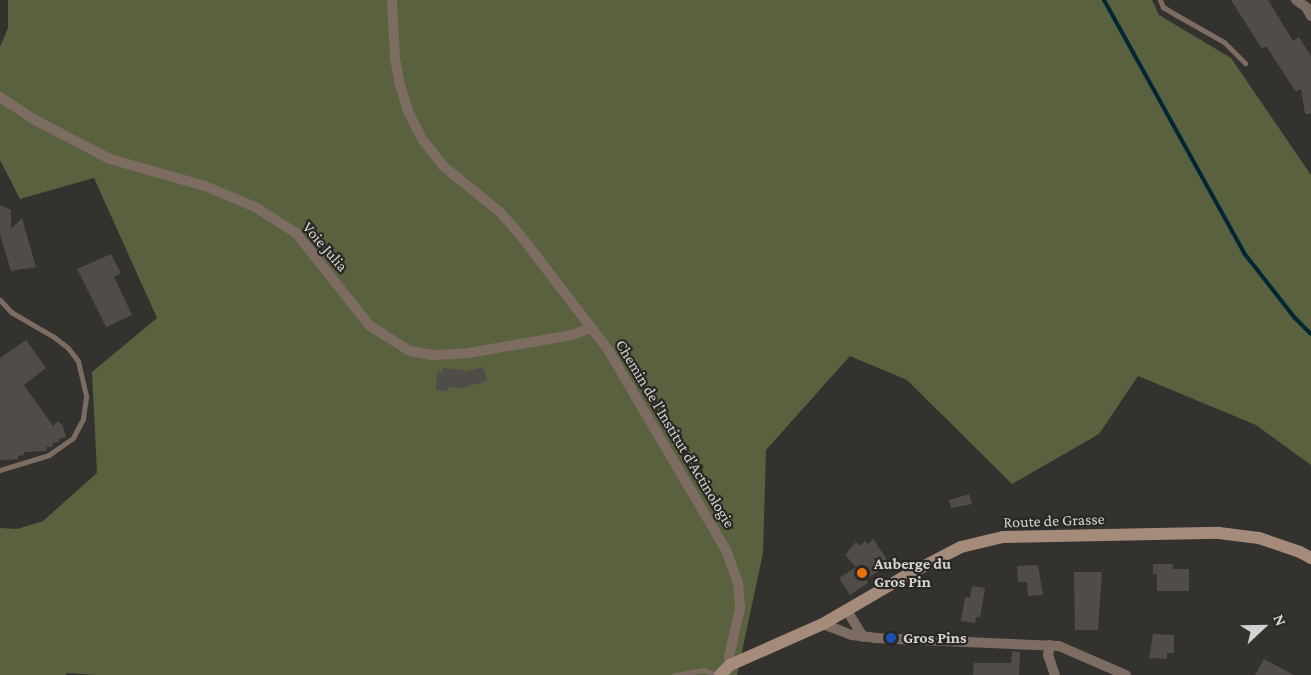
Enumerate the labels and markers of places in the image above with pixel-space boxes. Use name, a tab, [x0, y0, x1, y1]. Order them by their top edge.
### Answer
place label: Auberge du Gros Pin	[874, 554, 951, 592]
marker: Auberge du Gros Pin	[855, 566, 869, 580]
place label: Gros Pins	[903, 628, 966, 648]
marker: Gros Pins	[884, 631, 898, 645]

